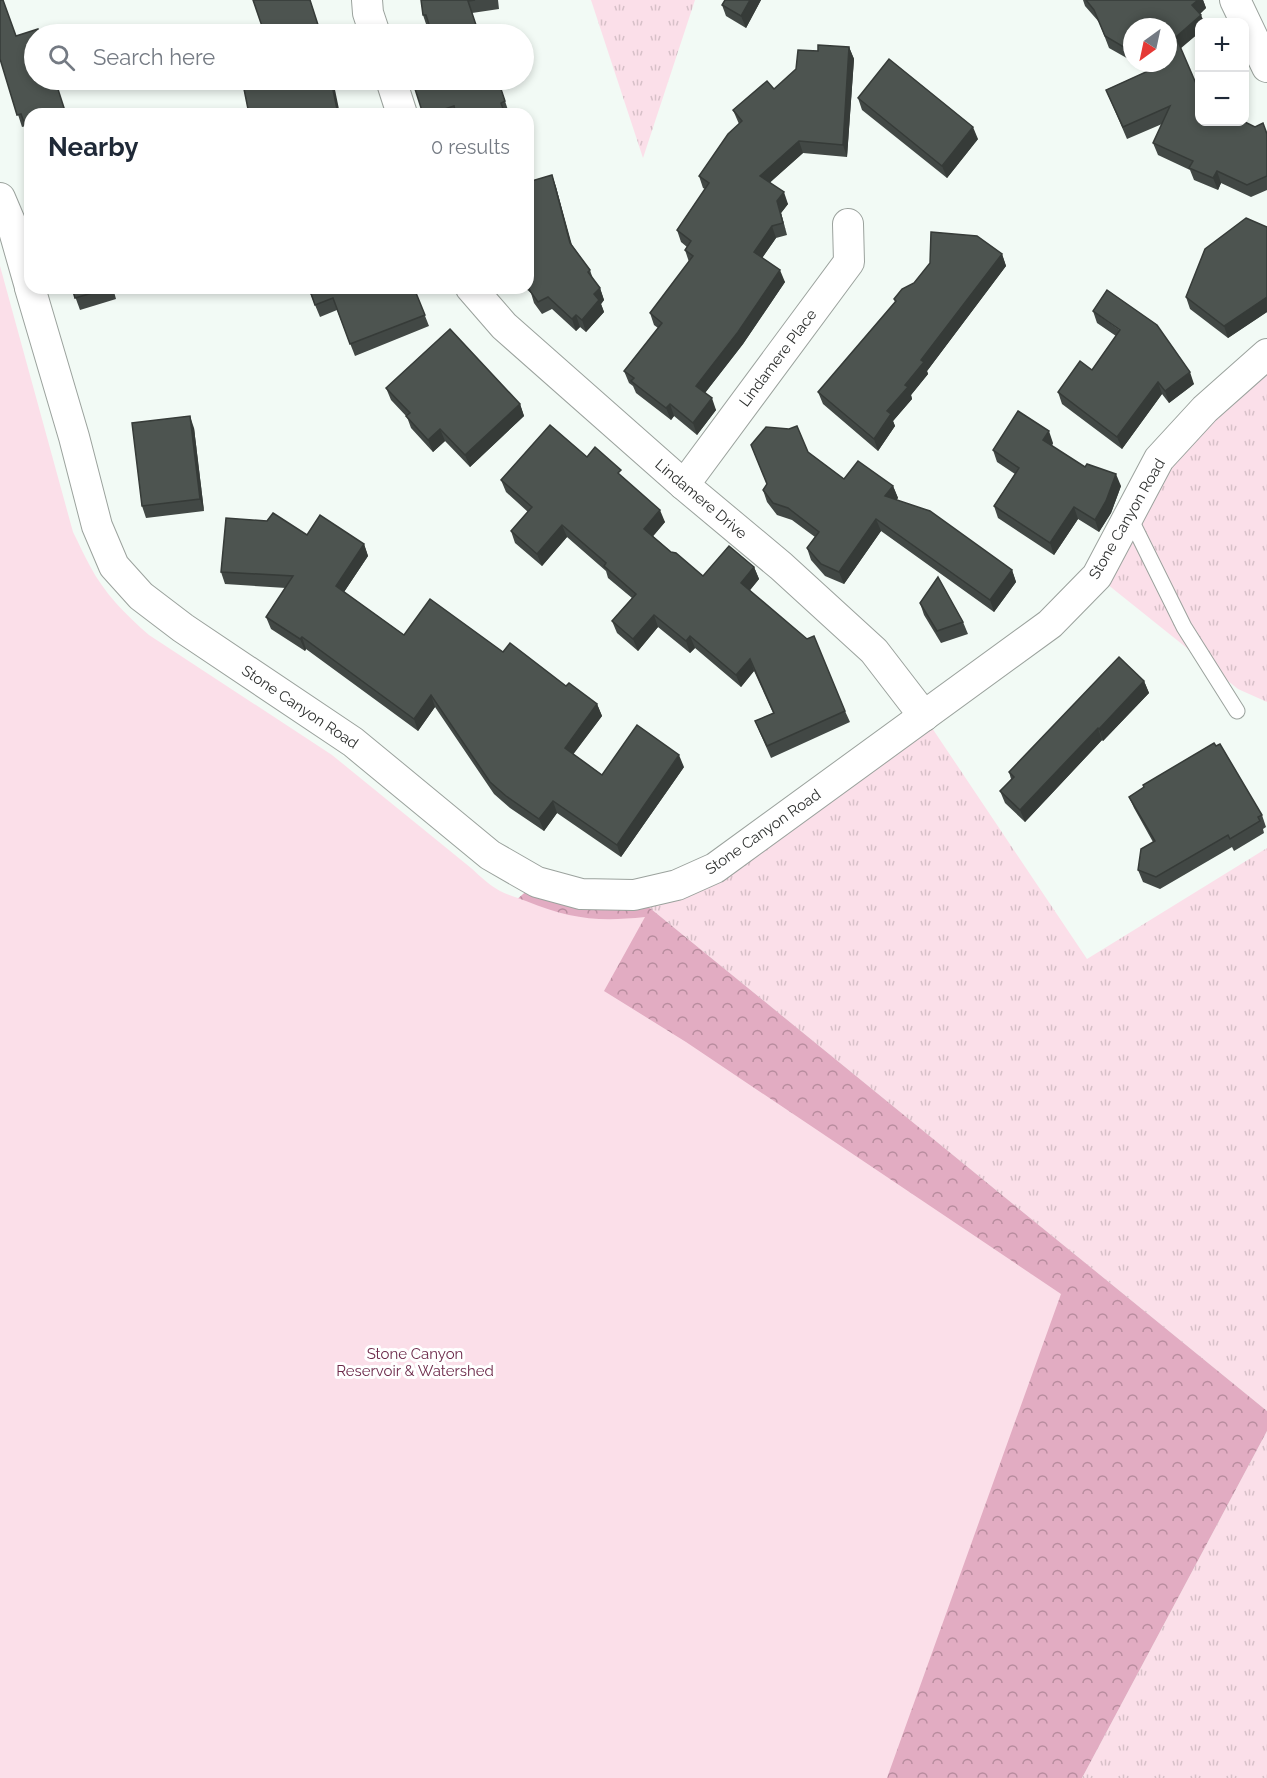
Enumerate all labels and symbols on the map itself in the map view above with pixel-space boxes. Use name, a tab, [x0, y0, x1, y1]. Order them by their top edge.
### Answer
north arrow	[1123, 18, 1177, 72]
street label: Lindamere Place	[736, 306, 821, 410]
street label: Lindamere Drive	[651, 455, 751, 543]
street label: Stone Canyon Road	[1085, 455, 1169, 583]
street label: Stone Canyon Road	[238, 661, 362, 753]
street label: Stone Canyon Road	[702, 785, 824, 879]
park label: Stone Canyon Reservoir & Watershed	[336, 1345, 494, 1380]

